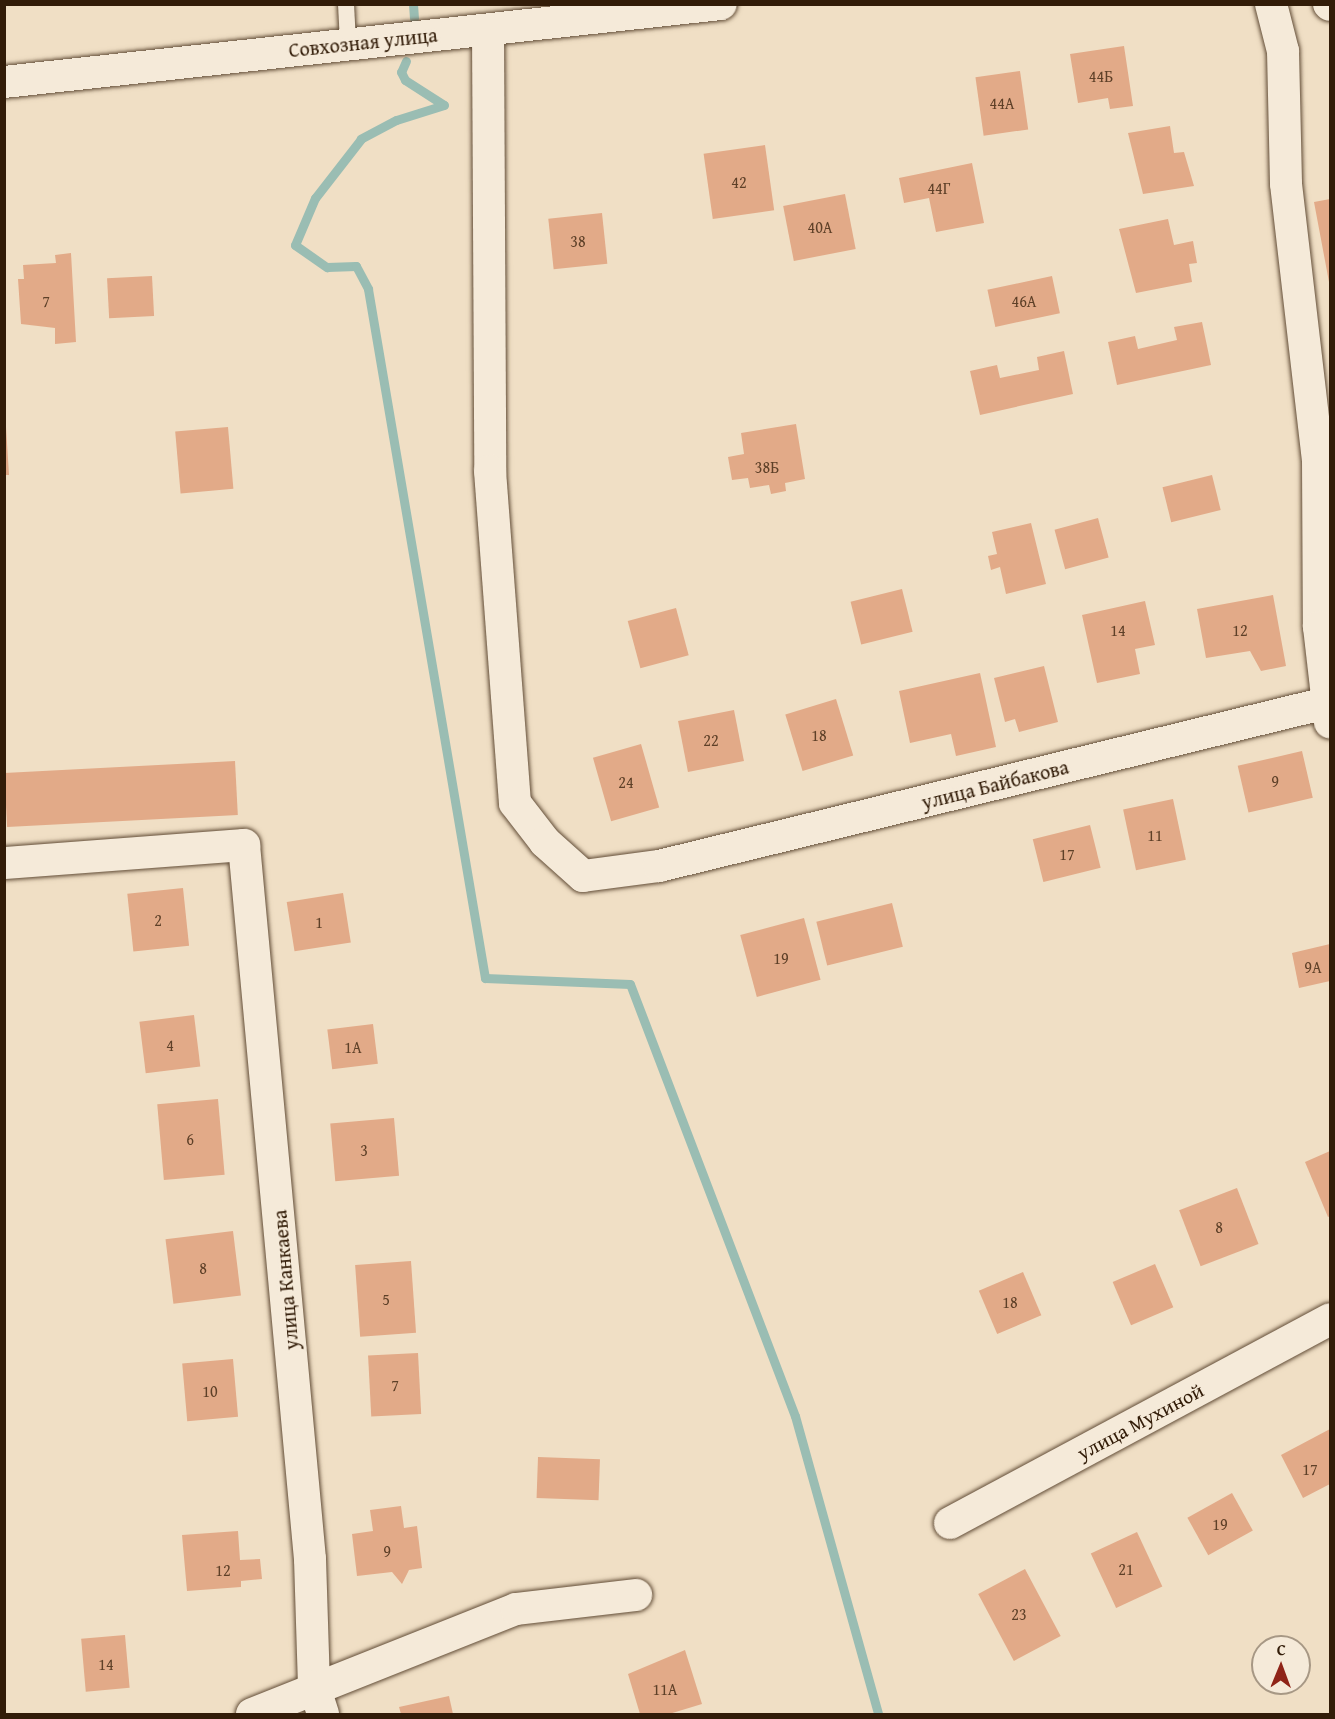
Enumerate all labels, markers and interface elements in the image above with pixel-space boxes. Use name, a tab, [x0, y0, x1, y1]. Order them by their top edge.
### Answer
street label: Совхозная улица	[287, 22, 439, 62]
house number: 44Б	[1089, 66, 1113, 86]
house number: 44А	[989, 93, 1015, 113]
house number: 42	[731, 172, 747, 192]
house number: 44Г	[927, 178, 951, 198]
house number: 40А	[807, 217, 833, 237]
house number: 38	[570, 231, 586, 251]
house number: 7	[42, 291, 50, 311]
house number: 46А	[1011, 291, 1037, 311]
house number: 38Б	[755, 457, 779, 477]
house number: 14	[1110, 620, 1126, 640]
house number: 12	[1232, 620, 1248, 640]
house number: 18	[811, 725, 827, 745]
house number: 22	[703, 730, 719, 750]
street label: улица Байбакова	[919, 754, 1071, 814]
house number: 9	[1271, 771, 1279, 791]
house number: 24	[618, 772, 634, 792]
house number: 11	[1147, 825, 1163, 845]
house number: 17	[1059, 844, 1075, 864]
house number: 2	[154, 910, 162, 930]
house number: 1	[315, 912, 323, 932]
house number: 19	[773, 948, 789, 968]
house number: 9А	[1304, 957, 1322, 977]
house number: 4	[166, 1035, 174, 1055]
house number: 1А	[344, 1037, 362, 1057]
house number: 6	[186, 1129, 194, 1149]
house number: 3	[360, 1140, 368, 1160]
street label: улица Канкаева	[267, 1209, 303, 1351]
house number: 8	[1215, 1217, 1223, 1237]
house number: 8	[199, 1258, 207, 1278]
house number: 5	[382, 1289, 390, 1309]
house number: 18	[1002, 1292, 1018, 1312]
house number: 7	[391, 1375, 399, 1395]
street label: улица Мухиной	[1073, 1378, 1207, 1464]
house number: 10	[202, 1381, 218, 1401]
house number: 17	[1302, 1459, 1318, 1479]
house number: 19	[1212, 1514, 1228, 1534]
house number: 9	[383, 1541, 391, 1561]
house number: 21	[1118, 1559, 1134, 1579]
house number: 12	[215, 1560, 231, 1580]
house number: 23	[1011, 1604, 1027, 1624]
north arrow	[1251, 1635, 1311, 1695]
text: С	[1277, 1637, 1286, 1661]
house number: 14	[98, 1654, 114, 1674]
house number: 11А	[652, 1679, 678, 1699]

